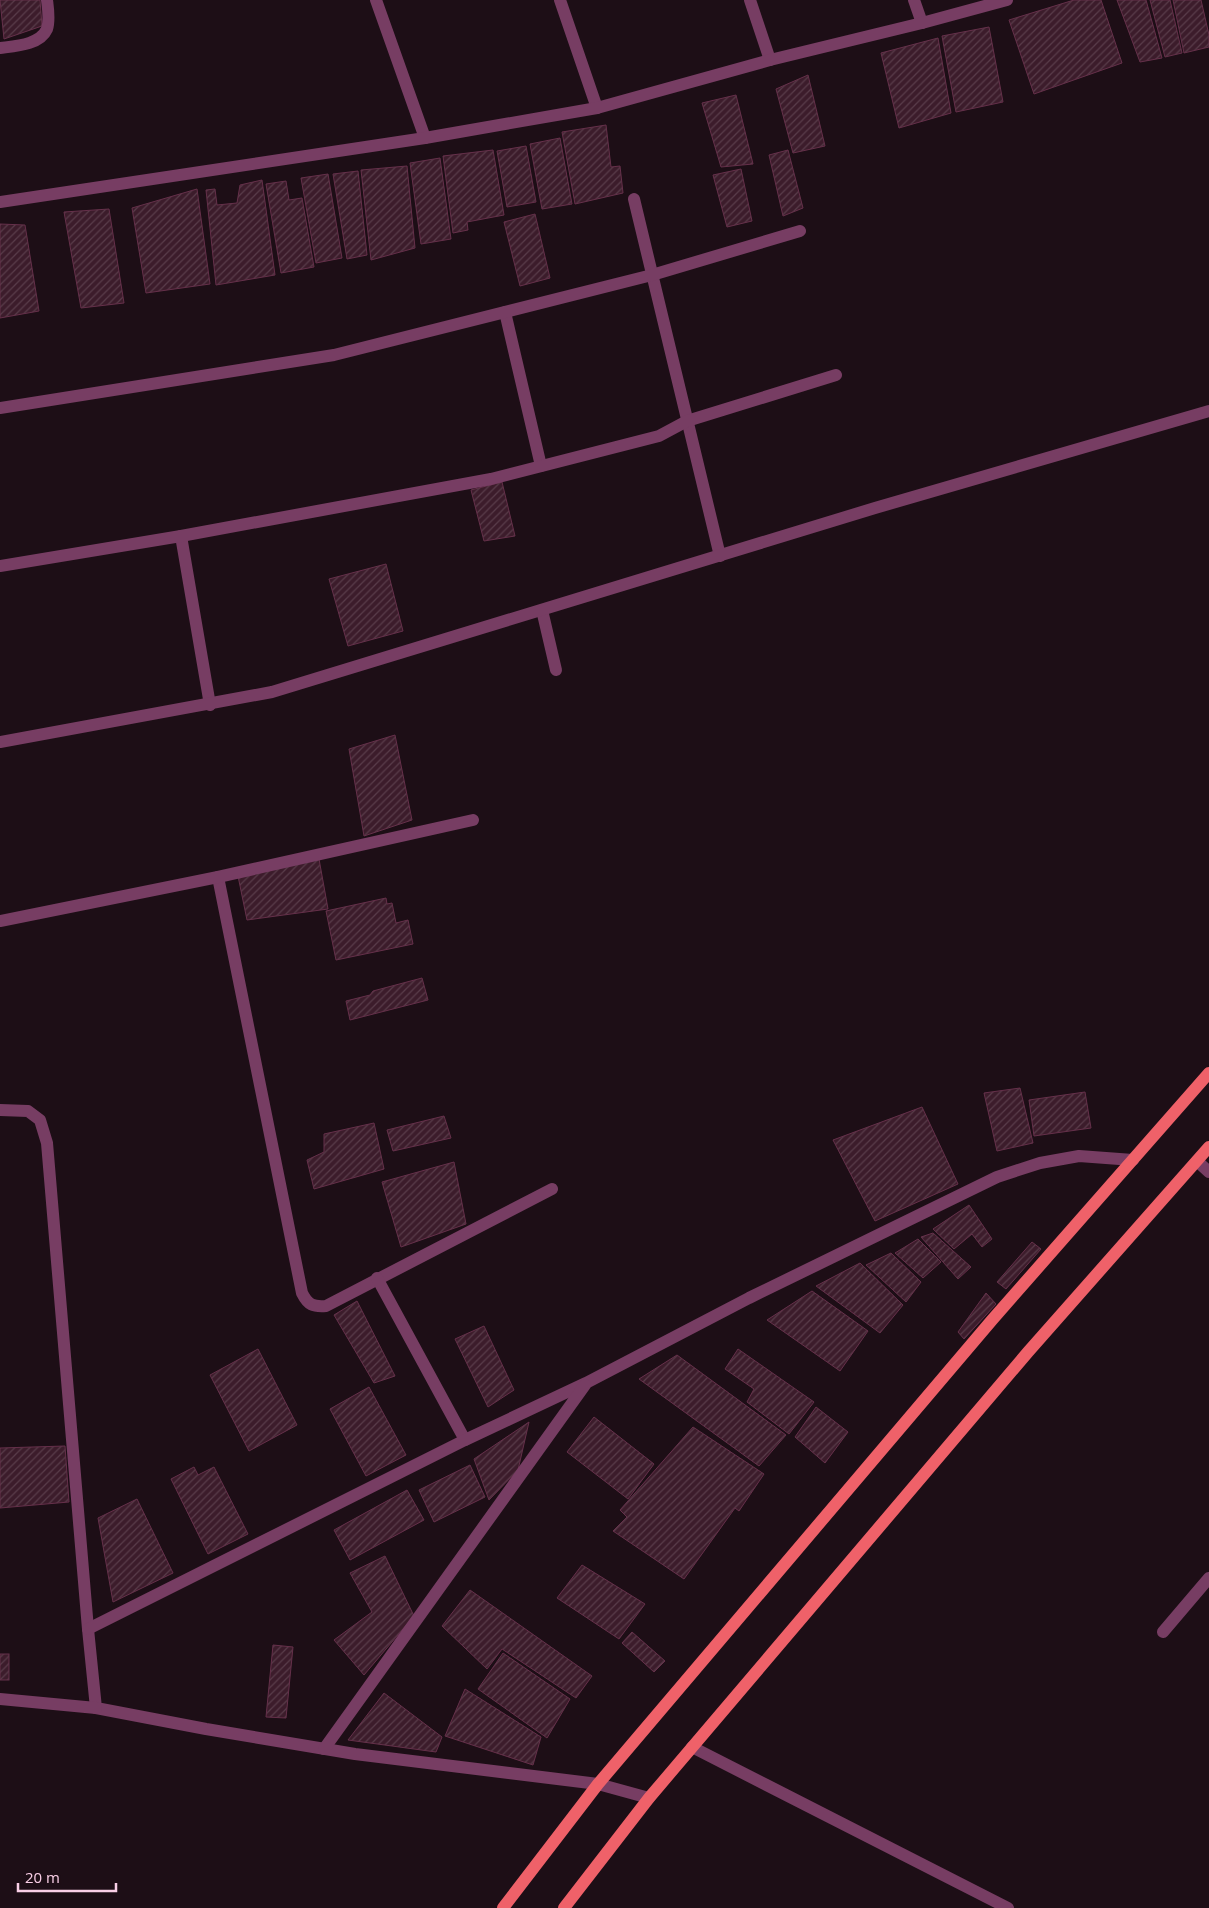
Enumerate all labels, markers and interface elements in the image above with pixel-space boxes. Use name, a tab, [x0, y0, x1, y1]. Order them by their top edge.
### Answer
scale bar	[18, 1860, 115, 1892]
text: 20 m	[25, 1867, 60, 1887]

